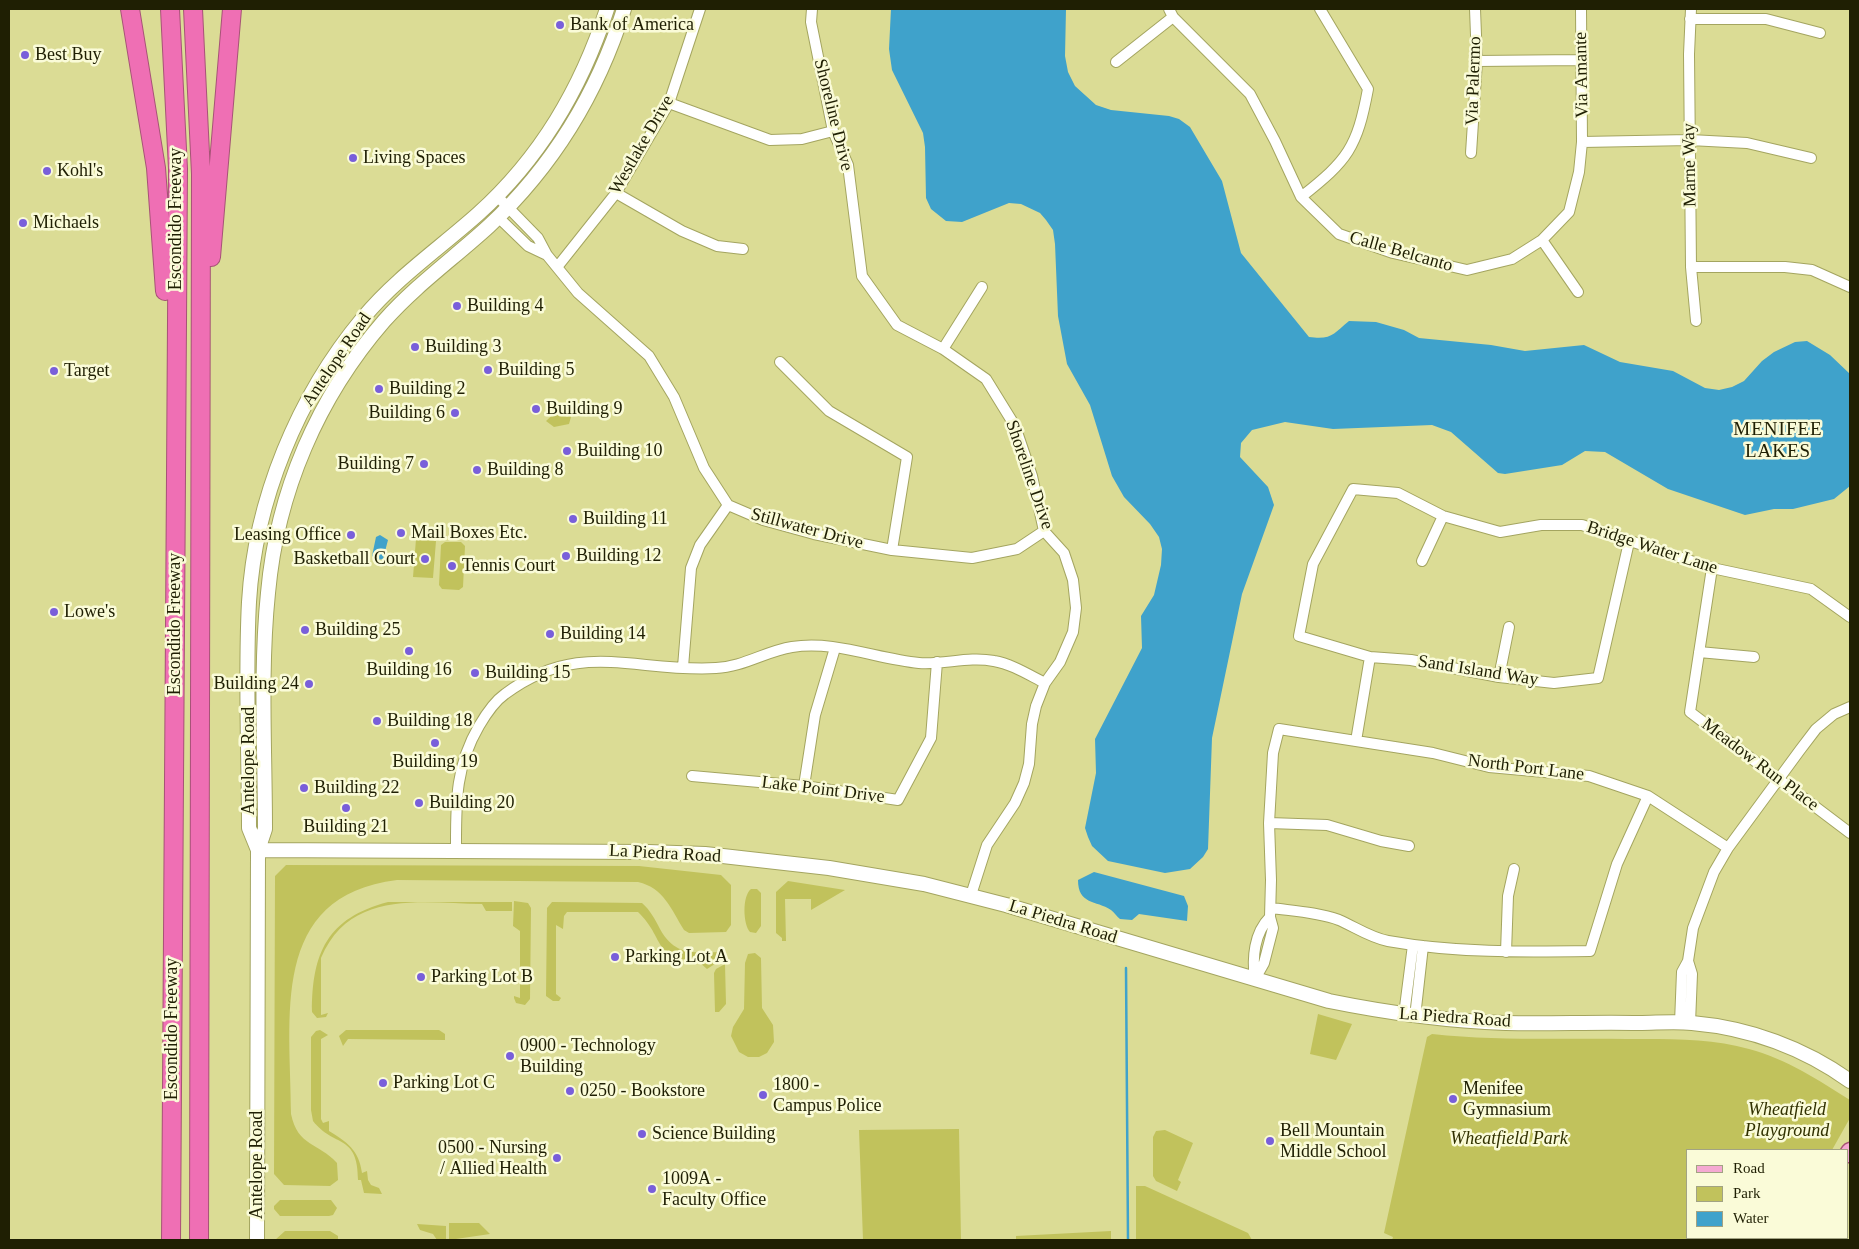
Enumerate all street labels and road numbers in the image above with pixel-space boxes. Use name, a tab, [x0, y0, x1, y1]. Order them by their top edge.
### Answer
street label: Via Amante	[1570, 32, 1594, 118]
street label: Via Palermo	[1462, 36, 1486, 126]
street label: Shoreline Drive	[809, 57, 857, 173]
street label: Westlake Drive	[605, 92, 679, 198]
street label: Marne Way	[1678, 123, 1702, 207]
street label: Escondido Freeway	[165, 148, 187, 290]
street label: Calle Belcanto	[1347, 227, 1455, 277]
street label: Antelope Road	[298, 309, 376, 411]
street label: Shoreline Drive	[1000, 417, 1058, 533]
street label: Stillwater Drive	[748, 504, 866, 554]
street label: Bridge Water Lane	[1584, 517, 1720, 579]
street label: Escondido Freeway	[164, 553, 186, 695]
street label: Sand Island Way	[1416, 651, 1540, 691]
street label: Antelope Road	[238, 707, 260, 815]
street label: Meadow Run Place	[1697, 714, 1823, 816]
street label: North Port Lane	[1467, 750, 1585, 786]
street label: Lake Point Drive	[760, 772, 886, 808]
street label: La Piedra Road	[609, 840, 721, 868]
street label: La Piedra Road	[1006, 895, 1120, 949]
street label: Escondido Freeway	[161, 958, 183, 1100]
street label: La Piedra Road	[1398, 1003, 1512, 1033]
street label: Antelope Road	[246, 1111, 268, 1219]

